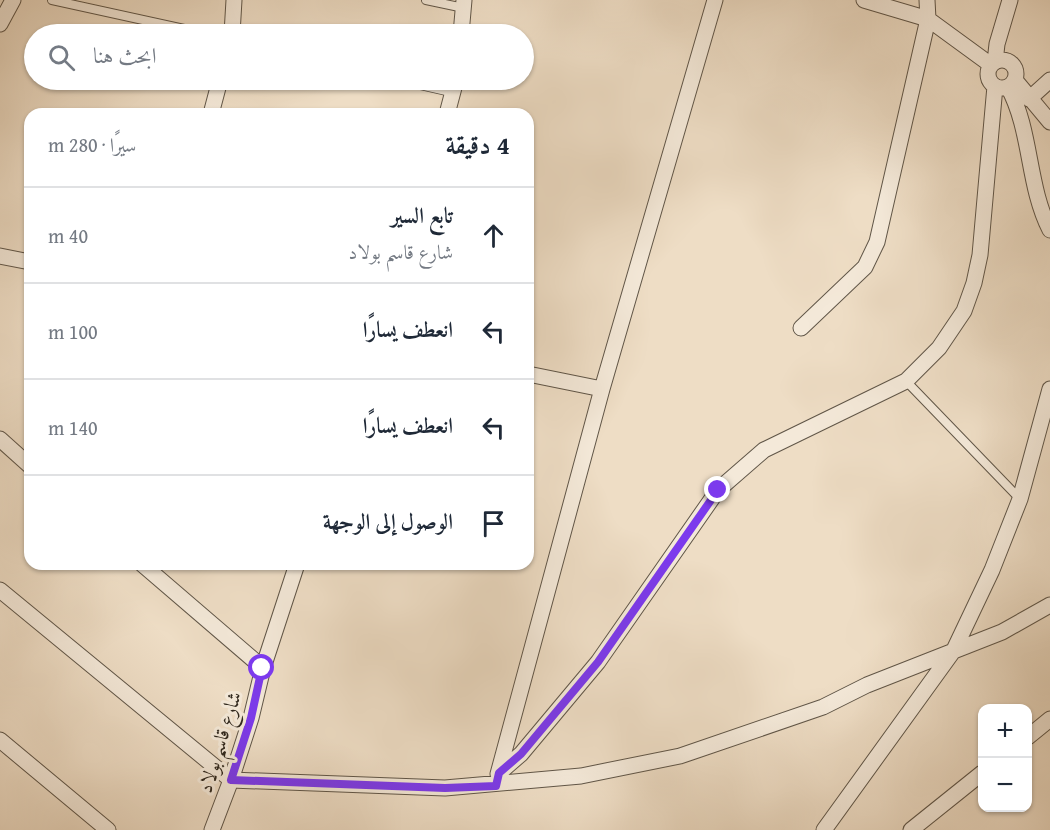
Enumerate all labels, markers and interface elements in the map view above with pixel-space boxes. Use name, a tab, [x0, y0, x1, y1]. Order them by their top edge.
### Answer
search box	[24, 24, 534, 90]
text: ابحث هنا	[93, 39, 157, 71]
icon: search	[45, 41, 78, 74]
text: 4 دقيقة	[445, 125, 510, 164]
text: سيرًا · 280 m	[48, 130, 136, 159]
text: تابع السير	[391, 199, 453, 231]
icon: ahead	[477, 219, 510, 252]
text: 40 m	[48, 221, 88, 250]
text: شارع قاسم بولاد	[348, 237, 453, 266]
text: انعطف يسارًا	[363, 313, 453, 345]
icon: left	[477, 315, 510, 348]
text: 100 m	[48, 317, 98, 346]
text: انعطف يسارًا	[363, 409, 453, 441]
icon: left	[477, 411, 510, 444]
text: 140 m	[48, 413, 98, 442]
route end	[704, 476, 730, 502]
text: الوصول إلى الوجهة	[323, 505, 453, 537]
icon: arrive	[477, 507, 510, 540]
route start	[248, 654, 274, 680]
street label: شارع قاسم بولاد	[190, 688, 254, 798]
map controls	[978, 704, 1032, 812]
button: +	[978, 704, 1032, 758]
button: −	[978, 758, 1032, 812]

